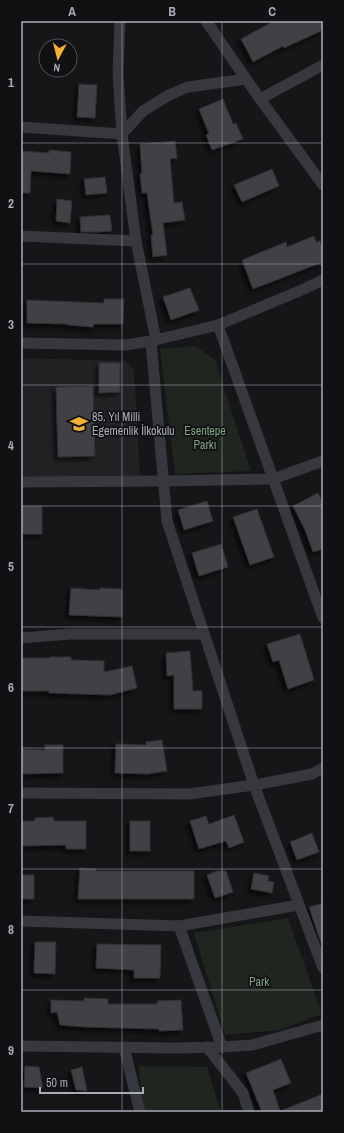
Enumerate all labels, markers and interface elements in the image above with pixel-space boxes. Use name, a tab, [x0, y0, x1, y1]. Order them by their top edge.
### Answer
text: A	[68, 3, 76, 20]
text: B	[168, 3, 176, 20]
text: C	[268, 3, 276, 20]
north arrow	[38, 38, 78, 78]
text: N	[53, 61, 61, 75]
text: 1	[8, 74, 14, 91]
text: 2	[8, 195, 14, 212]
text: 3	[8, 316, 14, 333]
place label: 85. Yıl Milli Egemenlik İlkokulu	[92, 409, 175, 439]
school or university icon: 85. Yıl Milli Egemenlik İlkokulu	[69, 414, 89, 434]
park label: Esentepe Parkı	[184, 423, 226, 453]
text: 4	[8, 437, 14, 454]
text: 5	[8, 558, 14, 575]
text: 6	[8, 679, 14, 696]
text: 7	[8, 800, 14, 817]
text: 8	[8, 921, 14, 938]
park label: Park	[249, 974, 269, 990]
text: 9	[8, 1042, 14, 1059]
scale bar	[40, 1069, 143, 1095]
text: 50 m	[46, 1075, 68, 1091]

